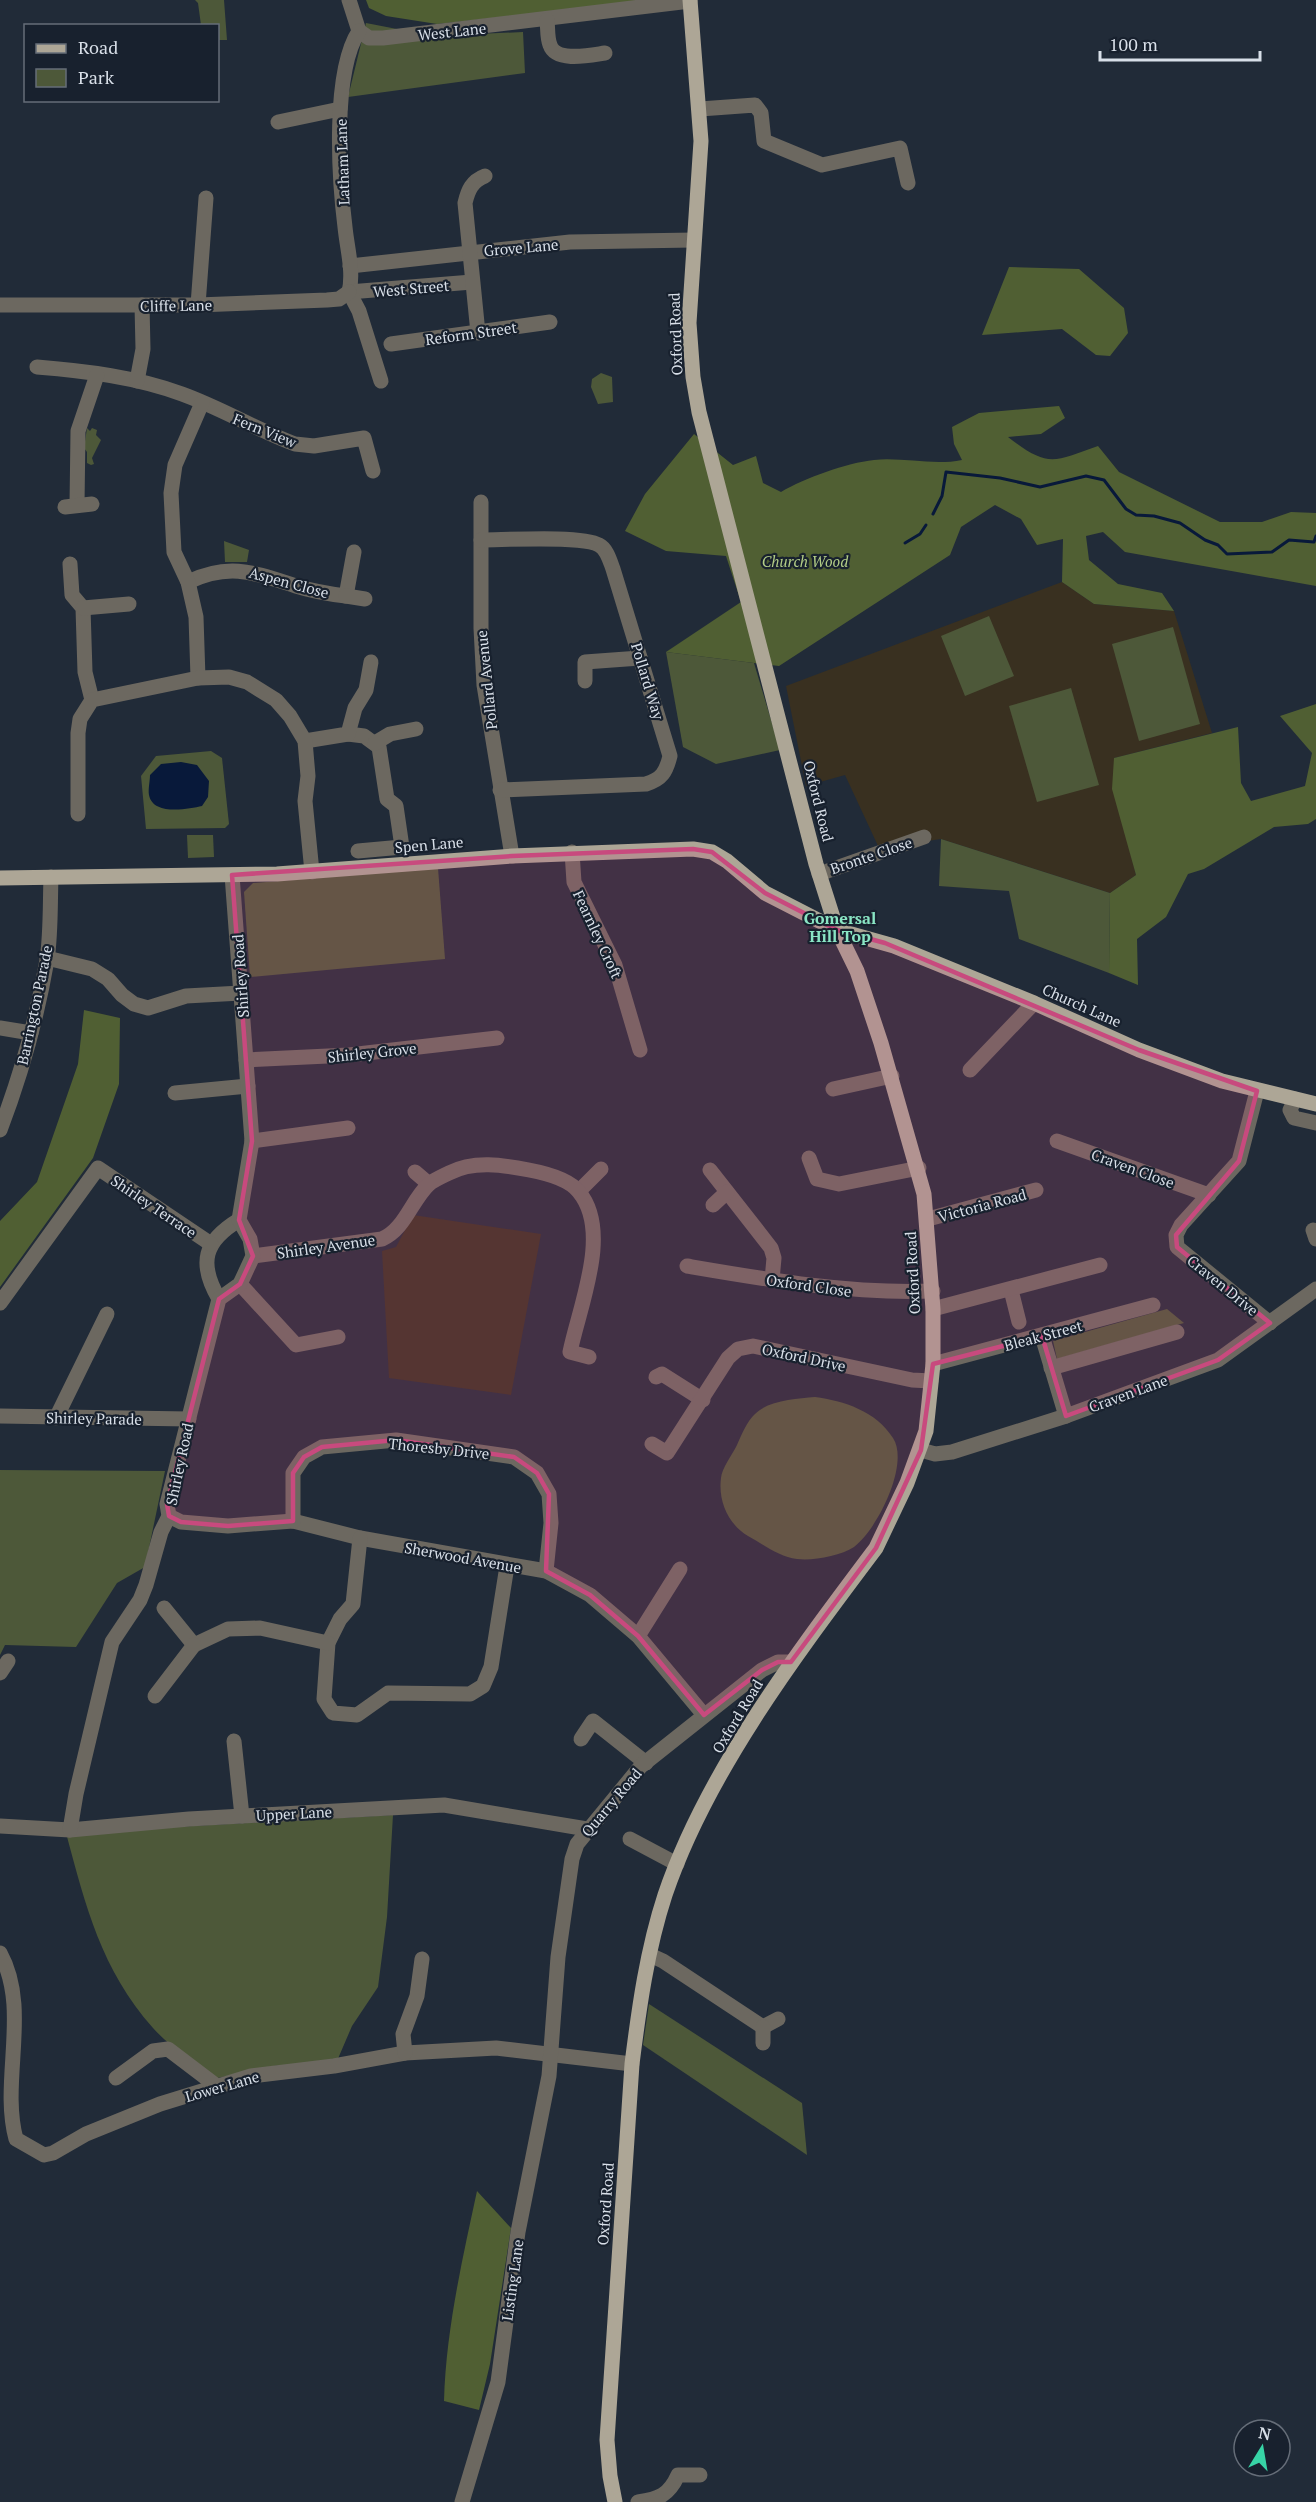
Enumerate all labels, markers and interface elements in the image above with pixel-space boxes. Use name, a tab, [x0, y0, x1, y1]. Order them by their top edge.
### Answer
street label: West Lane	[417, 17, 487, 45]
legend	[24, 24, 219, 102]
scale bar	[1100, 24, 1260, 62]
text: 100 m	[1109, 32, 1158, 56]
text: Road	[78, 35, 118, 59]
text: Park	[78, 65, 115, 89]
street label: Latham Lane	[330, 118, 354, 206]
street label: Grove Lane	[483, 234, 559, 260]
street label: West Street	[372, 275, 450, 301]
street label: Oxford Road	[664, 292, 686, 376]
street label: Cliffe Lane	[140, 294, 212, 316]
street label: Reform Street	[424, 317, 519, 349]
street label: Fern View	[230, 408, 301, 452]
park label: Church Wood	[762, 551, 849, 571]
street label: Aspen Close	[247, 562, 331, 602]
street label: Pollard Avenue	[471, 629, 501, 731]
street label: Pollard Way	[627, 640, 669, 722]
street label: Oxford Road	[799, 758, 839, 844]
street label: Spen Lane	[394, 831, 464, 857]
street label: Bronte Close	[827, 832, 915, 878]
street label: Fearnley Croft	[569, 887, 627, 982]
district label: Gomersal Hill Top	[804, 907, 876, 947]
street label: Shirley Road	[227, 934, 253, 1018]
street label: Barrington Parade	[12, 943, 56, 1067]
street label: Church Lane	[1039, 979, 1125, 1031]
street label: Shirley Grove	[327, 1037, 417, 1067]
street label: Craven Close	[1089, 1144, 1177, 1192]
street label: Shirley Terrace	[107, 1170, 201, 1242]
street label: Victoria Road	[936, 1184, 1028, 1226]
street label: Shirley Avenue	[276, 1229, 376, 1263]
street label: Oxford Road	[900, 1231, 924, 1315]
street label: Craven Drive	[1183, 1250, 1263, 1320]
street label: Oxford Close	[765, 1269, 853, 1301]
street label: Bleak Street	[1002, 1315, 1085, 1355]
street label: Oxford Drive	[760, 1338, 848, 1376]
street label: Craven Lane	[1086, 1369, 1170, 1417]
street label: Shirley Parade	[46, 1407, 142, 1429]
street label: Shirley Road	[161, 1421, 197, 1507]
street label: Thoresby Drive	[388, 1433, 490, 1463]
street label: Sherwood Avenue	[403, 1537, 523, 1577]
street label: Oxford Road	[707, 1675, 767, 1757]
street label: Quarry Road	[576, 1763, 646, 1841]
street label: Upper Lane	[255, 1801, 333, 1825]
street label: Lower Lane	[183, 2066, 261, 2106]
street label: Oxford Road	[592, 2162, 618, 2246]
street label: Listing Lane	[496, 2238, 528, 2322]
north arrow	[1232, 2418, 1292, 2478]
text: N	[1257, 2421, 1273, 2445]

